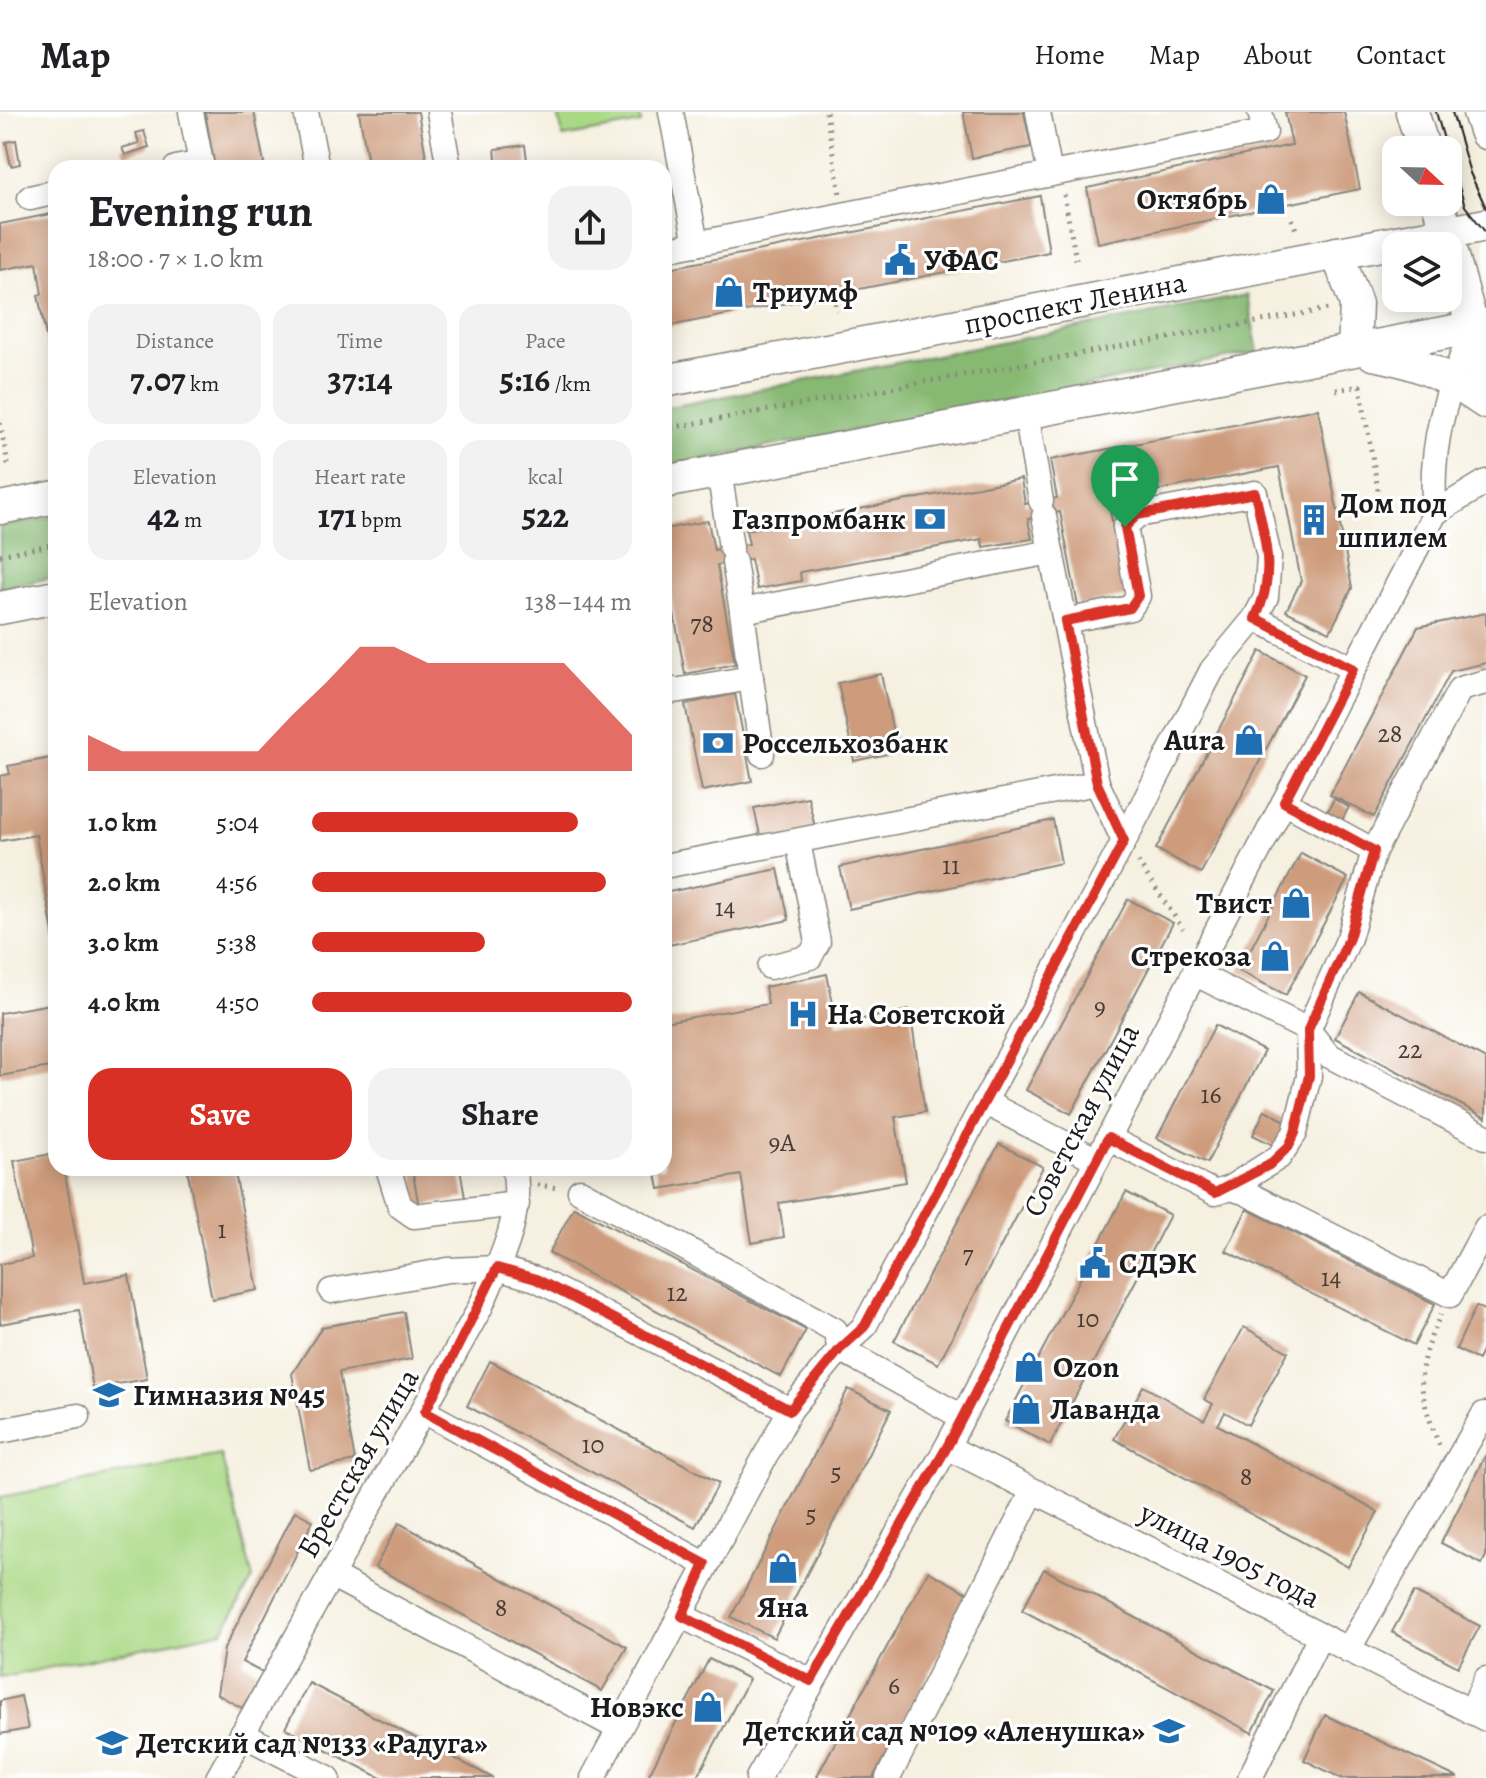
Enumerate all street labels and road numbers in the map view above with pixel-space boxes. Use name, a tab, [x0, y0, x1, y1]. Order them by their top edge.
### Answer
street label: проспект Ленина	[961, 262, 1190, 344]
street label: Советская улица	[1013, 1016, 1149, 1224]
street label: Брестская улица	[288, 1361, 429, 1565]
street label: улица 1905 года	[1132, 1492, 1327, 1618]

